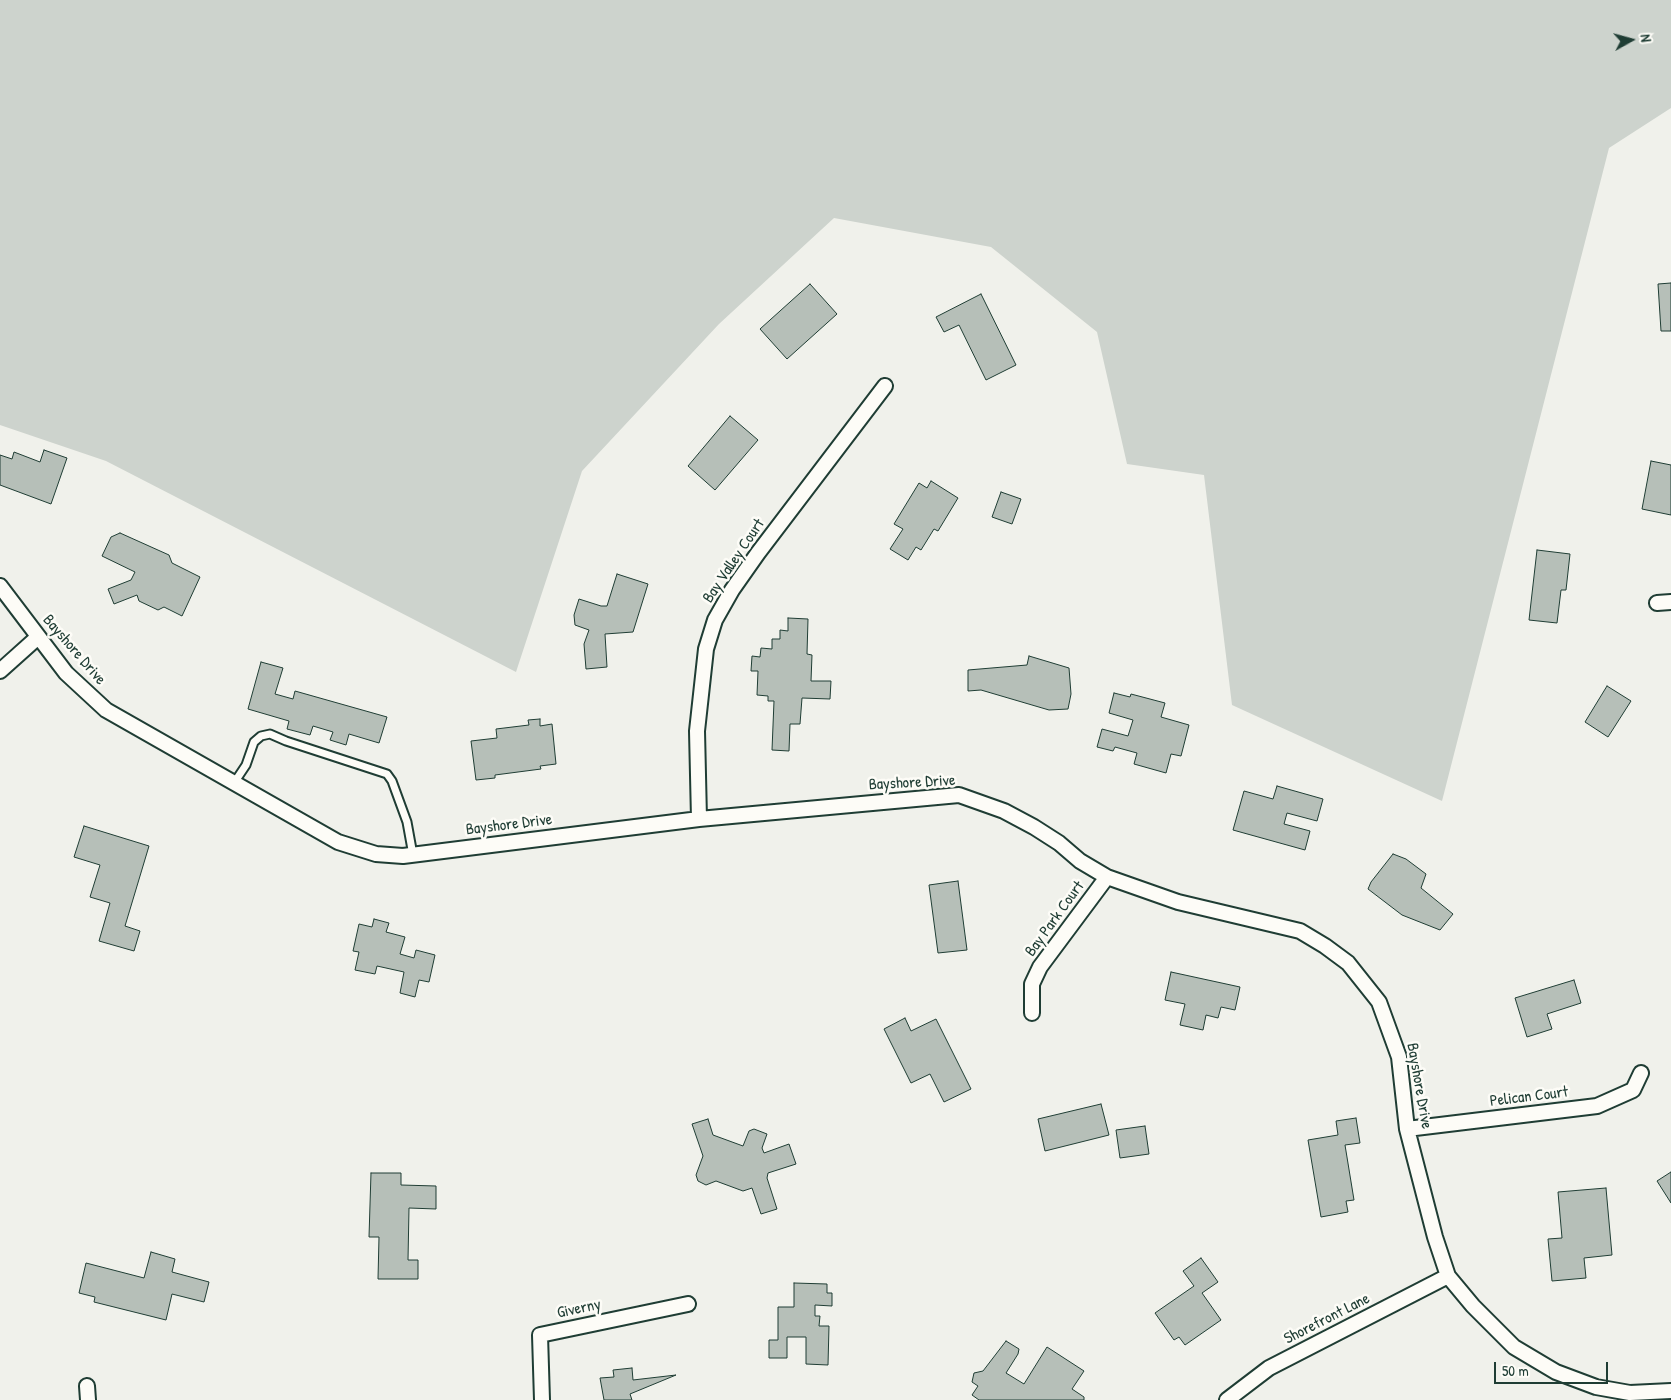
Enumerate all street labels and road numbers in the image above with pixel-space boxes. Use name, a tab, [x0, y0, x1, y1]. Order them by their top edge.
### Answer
street label: Bay Valley Court	[699, 515, 769, 607]
street label: Bayshore Drive	[38, 611, 110, 689]
street label: Bayshore Drive	[868, 771, 956, 795]
street label: Bayshore Drive	[465, 810, 553, 840]
street label: Bay Park Court	[1021, 878, 1089, 960]
street label: Bayshore Drive	[1402, 1042, 1436, 1130]
street label: Pelican Court	[1489, 1083, 1569, 1111]
street label: Shorefront Lane	[1281, 1289, 1373, 1349]
street label: Giverny	[555, 1295, 603, 1323]

